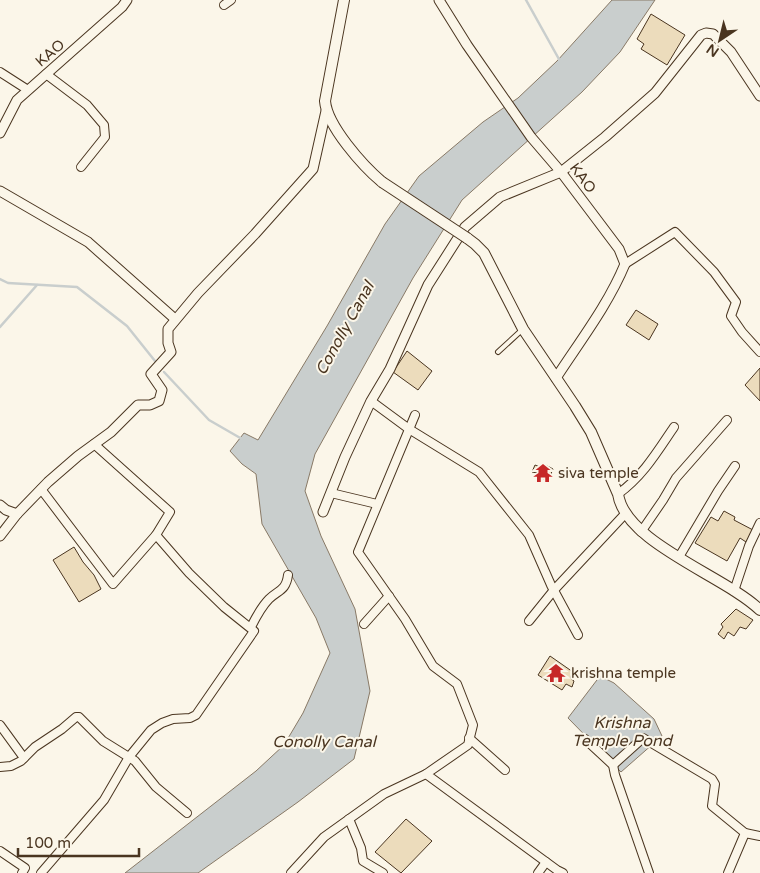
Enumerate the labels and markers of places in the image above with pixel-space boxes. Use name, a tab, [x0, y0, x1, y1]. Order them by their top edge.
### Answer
temple icon: siva temple	[532, 462, 554, 484]
place label: siva temple	[558, 464, 639, 482]
temple icon: krishna temple	[545, 662, 567, 684]
place label: krishna temple	[571, 664, 676, 682]

